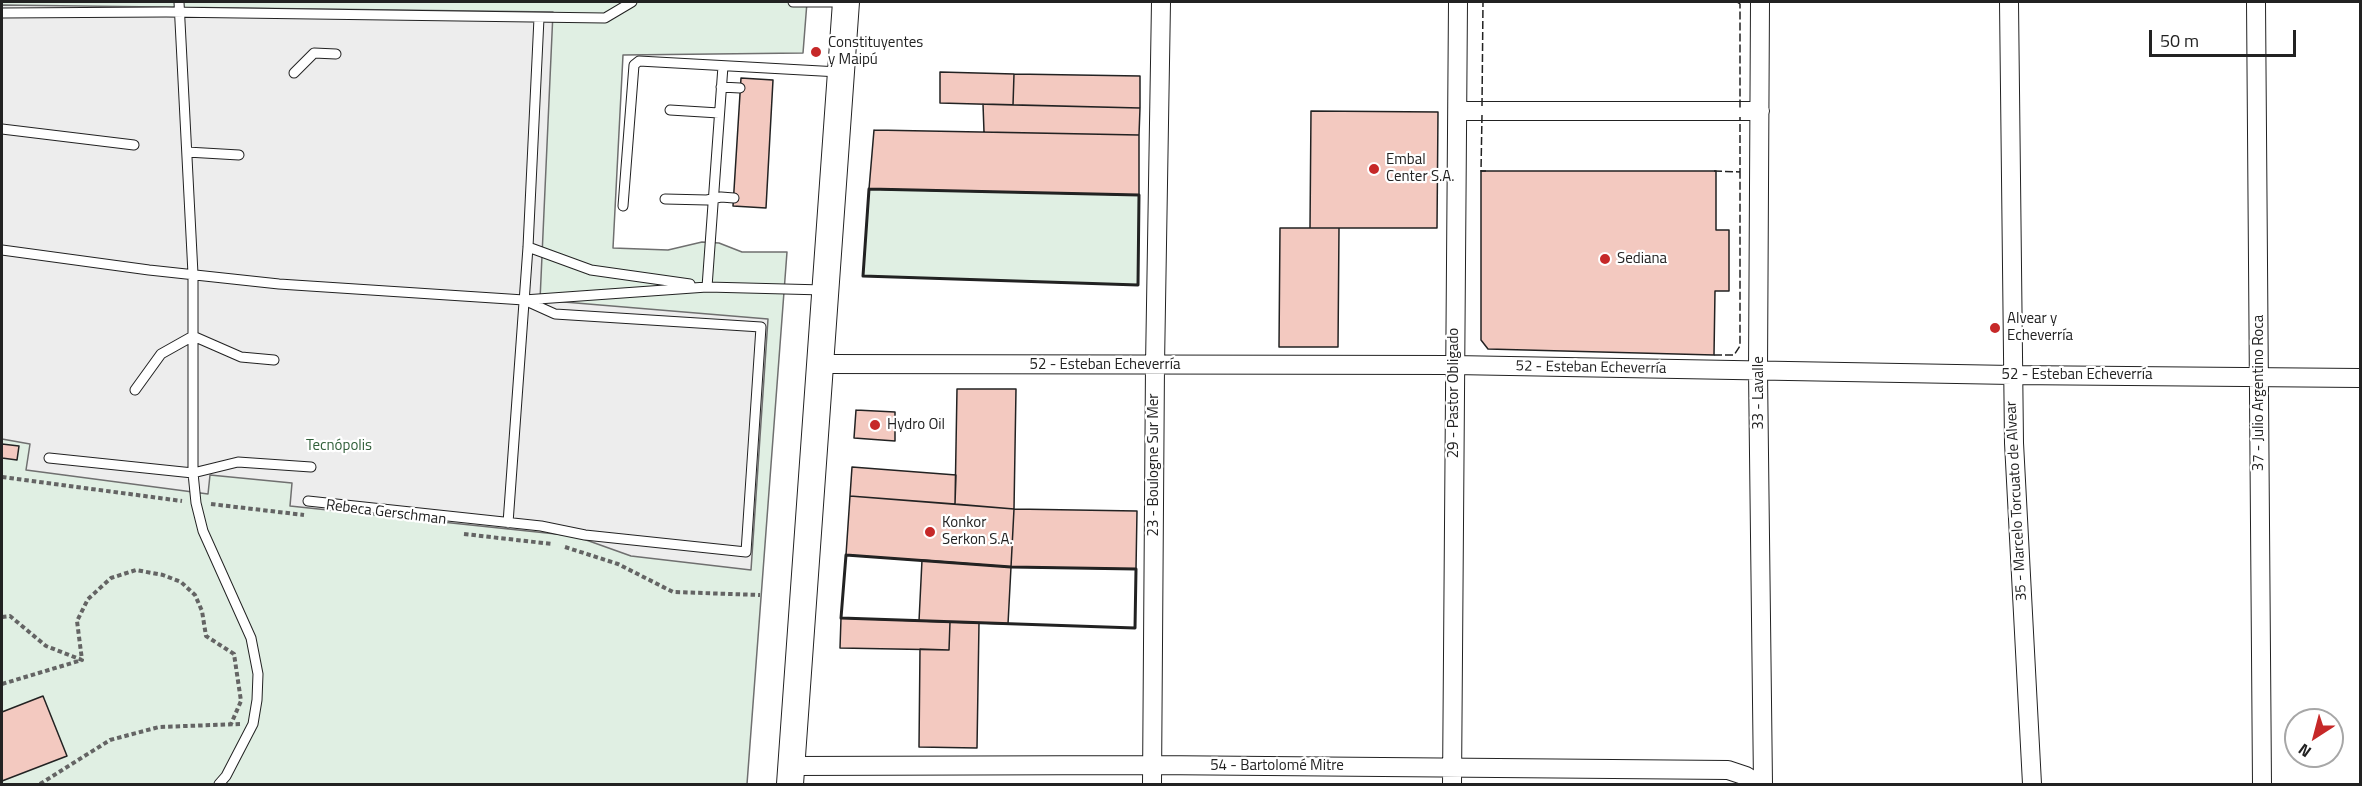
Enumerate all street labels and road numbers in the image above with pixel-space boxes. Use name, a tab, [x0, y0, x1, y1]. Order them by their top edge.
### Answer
street label: 37 - Julio Argentino Roca	[2250, 315, 2268, 471]
street label: 29 - Pastor Obligado	[1445, 328, 1463, 458]
street label: 52 - Esteban Echeverría	[1030, 356, 1180, 374]
street label: 33 - Lavalle	[1750, 356, 1768, 430]
street label: 52 - Esteban Echeverría	[1515, 358, 1667, 378]
street label: 52 - Esteban Echeverría	[2002, 366, 2152, 384]
street label: 23 - Boulogne Sur Mer	[1145, 394, 1163, 536]
street label: 35 - Marcelo Torcuato de Alvear	[2003, 400, 2031, 602]
street label: Rebeca Gerschman	[325, 497, 447, 529]
street label: 54 - Bartolomé Mitre	[1210, 757, 1344, 775]

